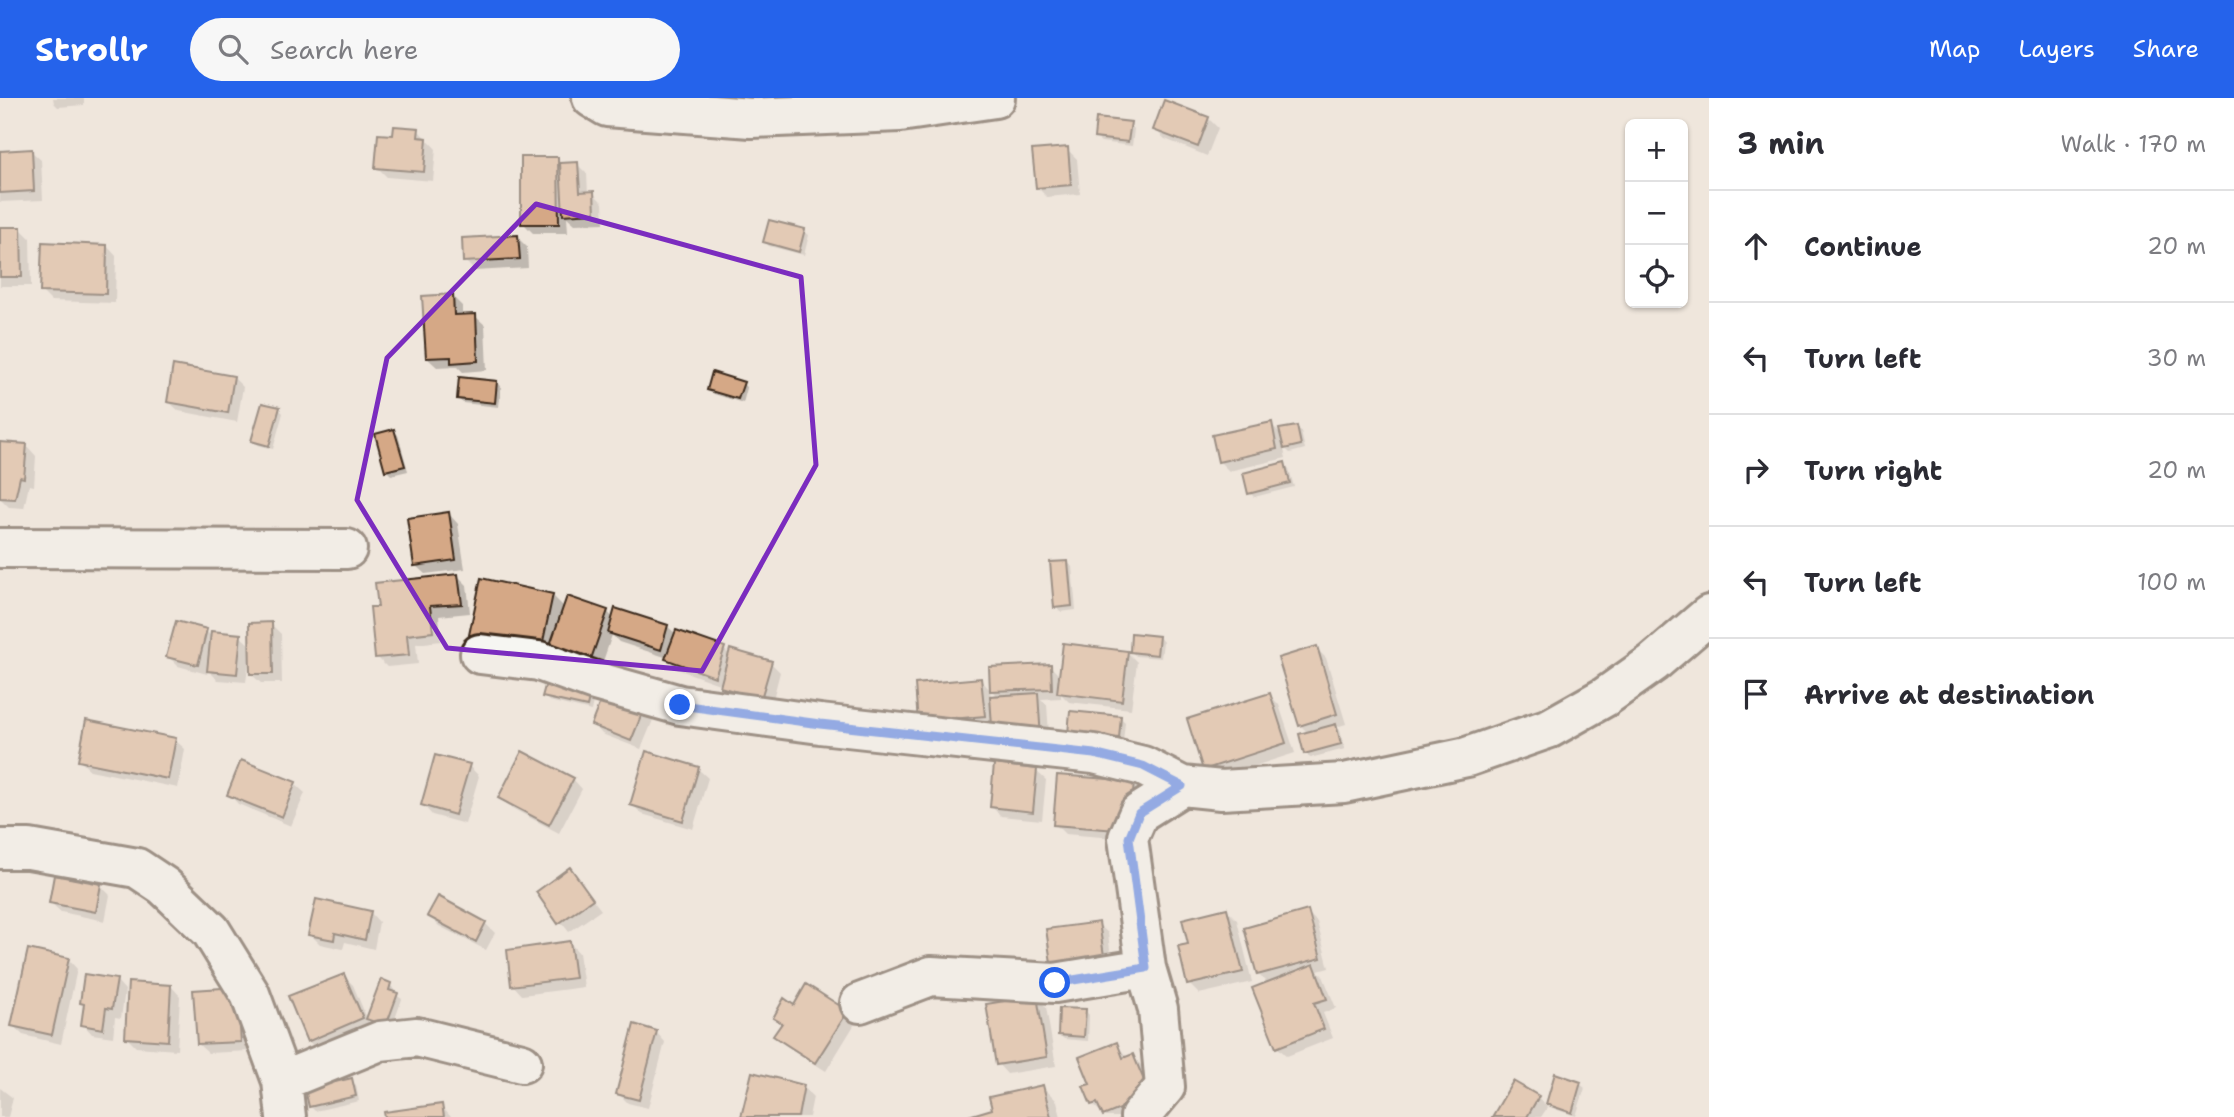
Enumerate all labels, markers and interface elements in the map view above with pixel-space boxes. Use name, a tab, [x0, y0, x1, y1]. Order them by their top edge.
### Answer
search box	[190, 18, 680, 81]
text: Strollr	[35, 27, 148, 72]
icon: search	[214, 30, 252, 68]
text: Search here	[270, 32, 419, 67]
text: Map	[1929, 33, 1980, 65]
text: Layers	[2018, 33, 2095, 65]
text: Share	[2133, 33, 2199, 65]
map controls	[1625, 119, 1688, 308]
button: +	[1625, 119, 1688, 182]
text: 3 min	[1737, 123, 1824, 164]
text: Walk · 170 m	[2061, 129, 2206, 159]
button: −	[1625, 182, 1688, 245]
icon: ahead	[1737, 227, 1775, 265]
text: Continue	[1804, 229, 1922, 264]
text: 20 m	[2147, 231, 2206, 261]
button: locate	[1625, 245, 1688, 308]
icon: left	[1737, 339, 1775, 377]
text: Turn left	[1804, 341, 1921, 376]
text: 30 m	[2147, 343, 2206, 373]
icon: right	[1737, 451, 1775, 489]
text: Turn right	[1804, 453, 1942, 488]
text: 20 m	[2147, 455, 2206, 485]
icon: left	[1737, 563, 1775, 601]
text: Turn left	[1804, 565, 1921, 600]
text: 100 m	[2137, 567, 2206, 597]
icon: arrive	[1737, 675, 1775, 713]
text: Arrive at destination	[1804, 677, 2094, 712]
route end	[664, 689, 695, 720]
route start	[1039, 967, 1070, 998]

